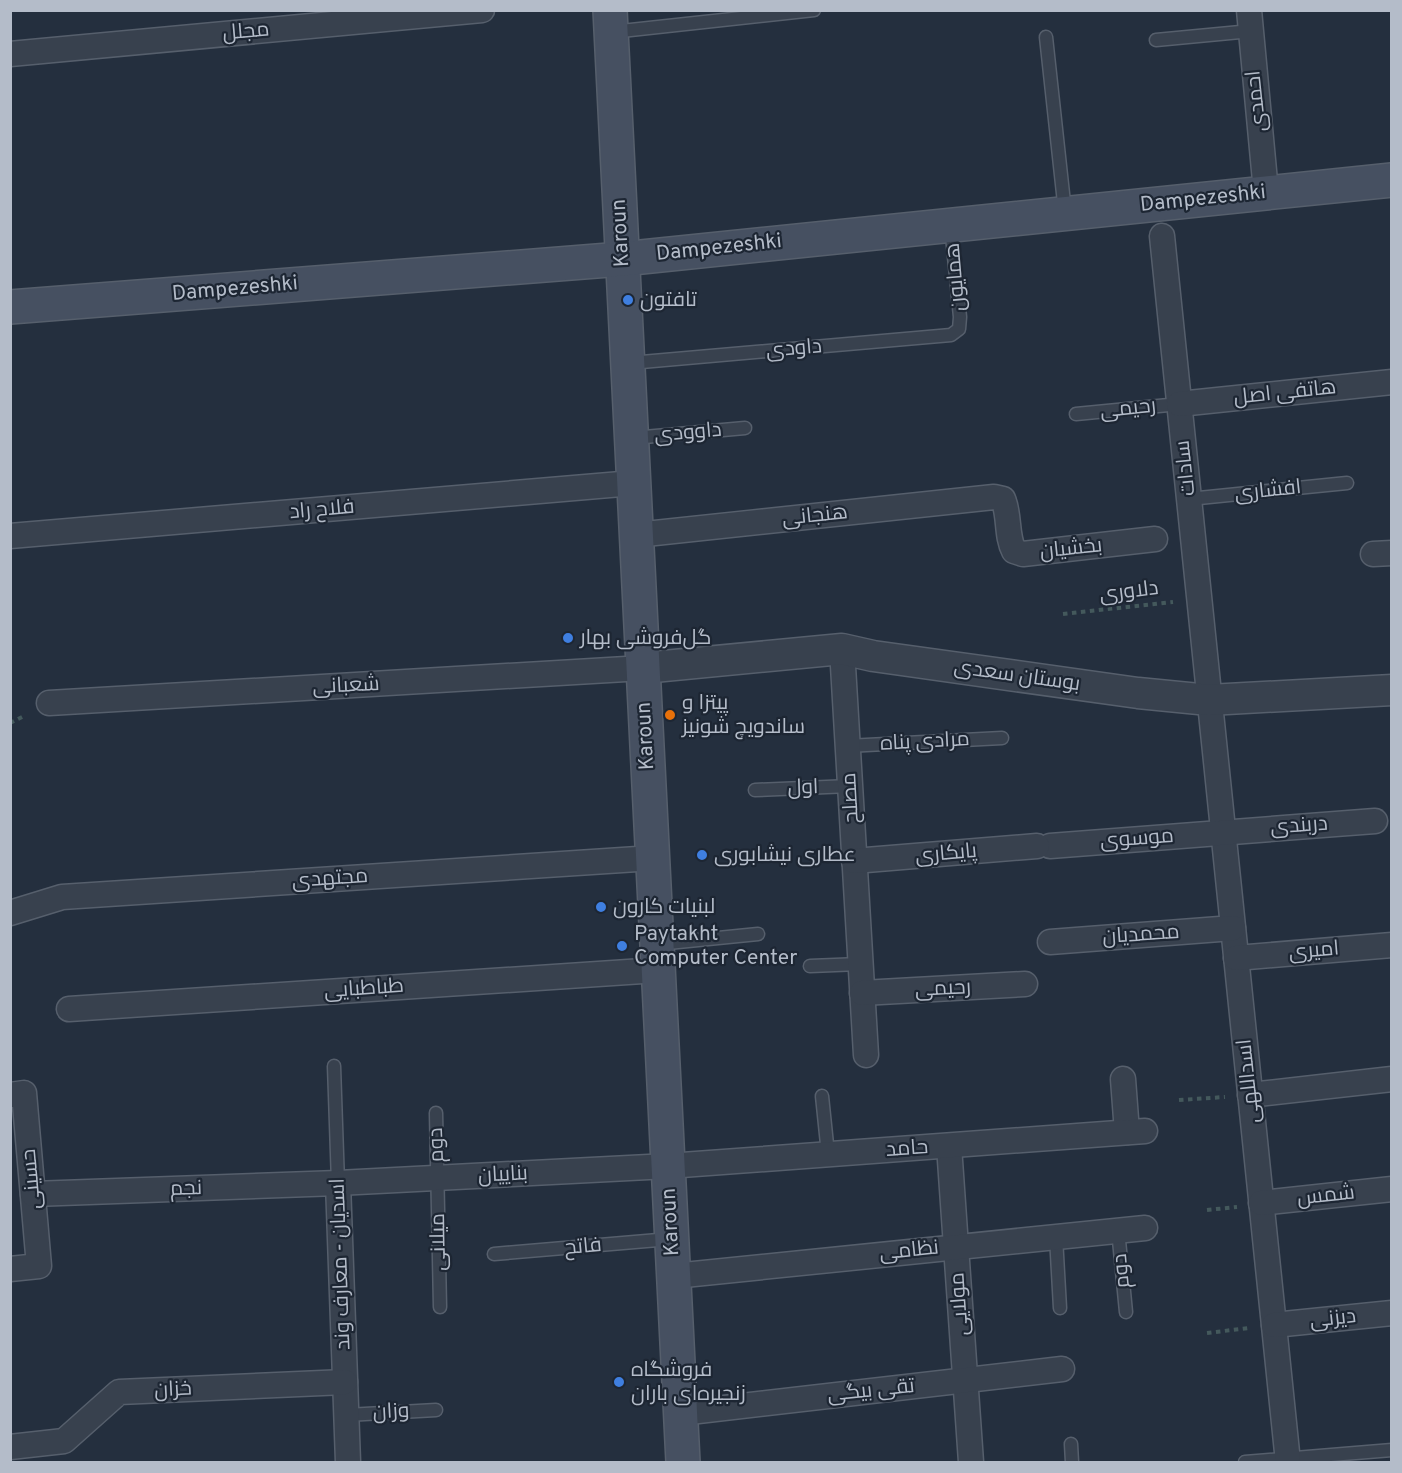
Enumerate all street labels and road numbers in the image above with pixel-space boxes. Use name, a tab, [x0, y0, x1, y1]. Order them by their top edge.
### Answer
street label: مجلل	[221, 16, 271, 48]
street label: احمدی	[1240, 69, 1274, 133]
street label: Dampezeshki	[1139, 179, 1267, 219]
street label: Karoun	[606, 198, 636, 268]
street label: Dampezeshki	[655, 228, 783, 268]
street label: همایون	[940, 242, 972, 312]
street label: Dampezeshki	[171, 270, 299, 308]
street label: داودی	[765, 333, 823, 365]
street label: هاتفی اصل	[1232, 374, 1338, 412]
street label: رحیمی	[1099, 393, 1157, 425]
street label: داوودی	[653, 417, 723, 449]
street label: سادات	[1170, 439, 1202, 497]
street label: افشاری	[1233, 474, 1303, 508]
street label: فلاح راد	[288, 494, 356, 526]
street label: هنجانی	[781, 499, 849, 533]
street label: بخشیان	[1038, 532, 1104, 566]
street label: دلاوری	[1098, 575, 1160, 609]
street label: بوستان سعدی	[952, 654, 1082, 698]
street label: شعبانی	[312, 671, 380, 701]
street label: Karoun	[631, 701, 661, 771]
street label: مرادی پناه	[880, 726, 970, 758]
street label: مصلح	[836, 772, 866, 824]
street label: اول	[787, 774, 819, 802]
street label: دربندی	[1269, 811, 1329, 841]
street label: موسوی	[1099, 823, 1175, 855]
street label: پایکاری	[914, 838, 978, 870]
street label: مجتهدی	[291, 863, 369, 895]
street label: محمدیان	[1101, 919, 1181, 951]
street label: امیری	[1288, 935, 1340, 967]
street label: طباطبایی	[323, 973, 405, 1005]
street label: رحیمی	[914, 974, 972, 1004]
street label: اسداللهی	[1231, 1038, 1267, 1124]
street label: دوم	[423, 1127, 451, 1163]
street label: حامد	[885, 1134, 929, 1164]
street label: حسینی	[16, 1148, 48, 1210]
street label: بناییان	[477, 1160, 529, 1190]
street label: نجم	[169, 1175, 203, 1203]
street label: اسدیان - معارف وند	[325, 1178, 357, 1350]
street label: شمس	[1296, 1180, 1356, 1212]
street label: Karoun	[656, 1187, 686, 1257]
street label: میلانی	[425, 1213, 453, 1271]
street label: فاتح	[563, 1232, 603, 1262]
street label: نظامی	[878, 1234, 940, 1268]
street label: دوم	[1107, 1253, 1137, 1289]
street label: مولایی	[944, 1271, 976, 1337]
street label: دیزنی	[1309, 1303, 1357, 1335]
street label: تقی بیگی	[826, 1373, 916, 1409]
street label: خزان	[154, 1376, 192, 1404]
street label: وزان	[372, 1398, 410, 1426]

